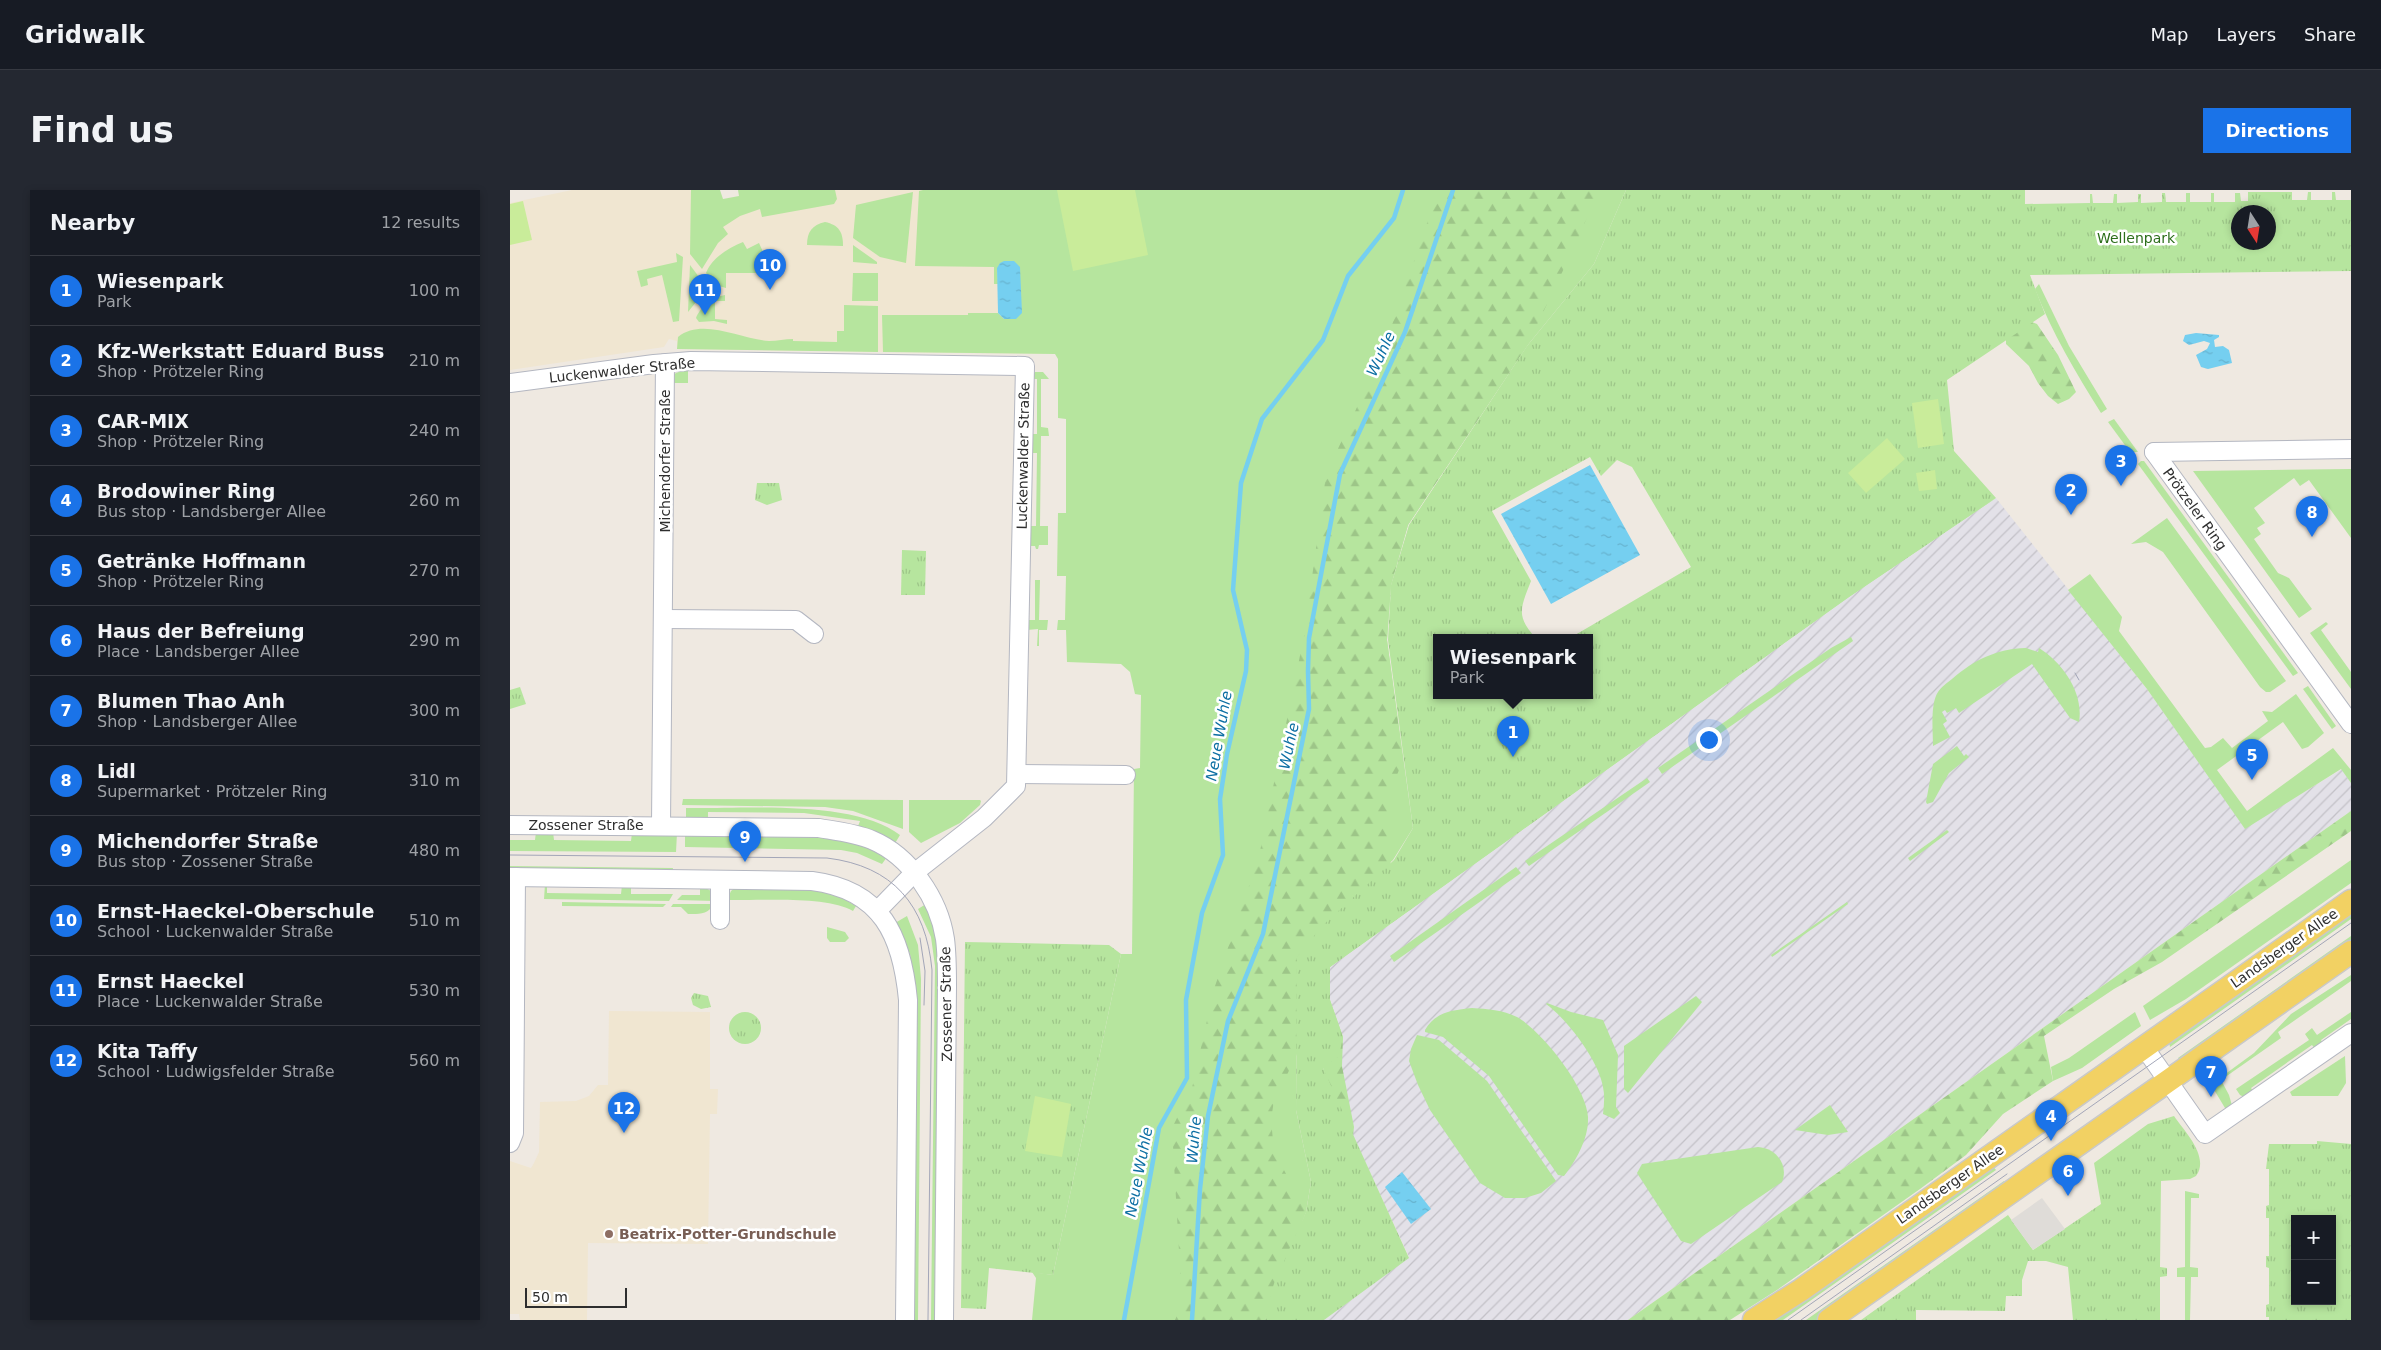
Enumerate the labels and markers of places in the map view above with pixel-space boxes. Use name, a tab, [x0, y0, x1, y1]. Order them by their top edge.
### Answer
pin: 10	[754, 249, 786, 290]
pin: 11	[689, 274, 721, 315]
pin: 3	[2105, 445, 2137, 486]
pin: 2	[2055, 474, 2087, 515]
pin: 8	[2296, 496, 2328, 537]
pin: 1	[1497, 716, 1529, 757]
pin: 5	[2236, 739, 2268, 780]
pin: 9	[729, 821, 761, 862]
pin: 7	[2195, 1056, 2227, 1097]
pin: 12	[608, 1092, 640, 1133]
pin: 4	[2035, 1100, 2067, 1141]
pin: 6	[2052, 1155, 2084, 1196]
place label: Beatrix-Potter-Grundschule	[619, 1226, 837, 1242]
marker: Beatrix-Potter-Grundschule	[603, 1228, 615, 1240]

